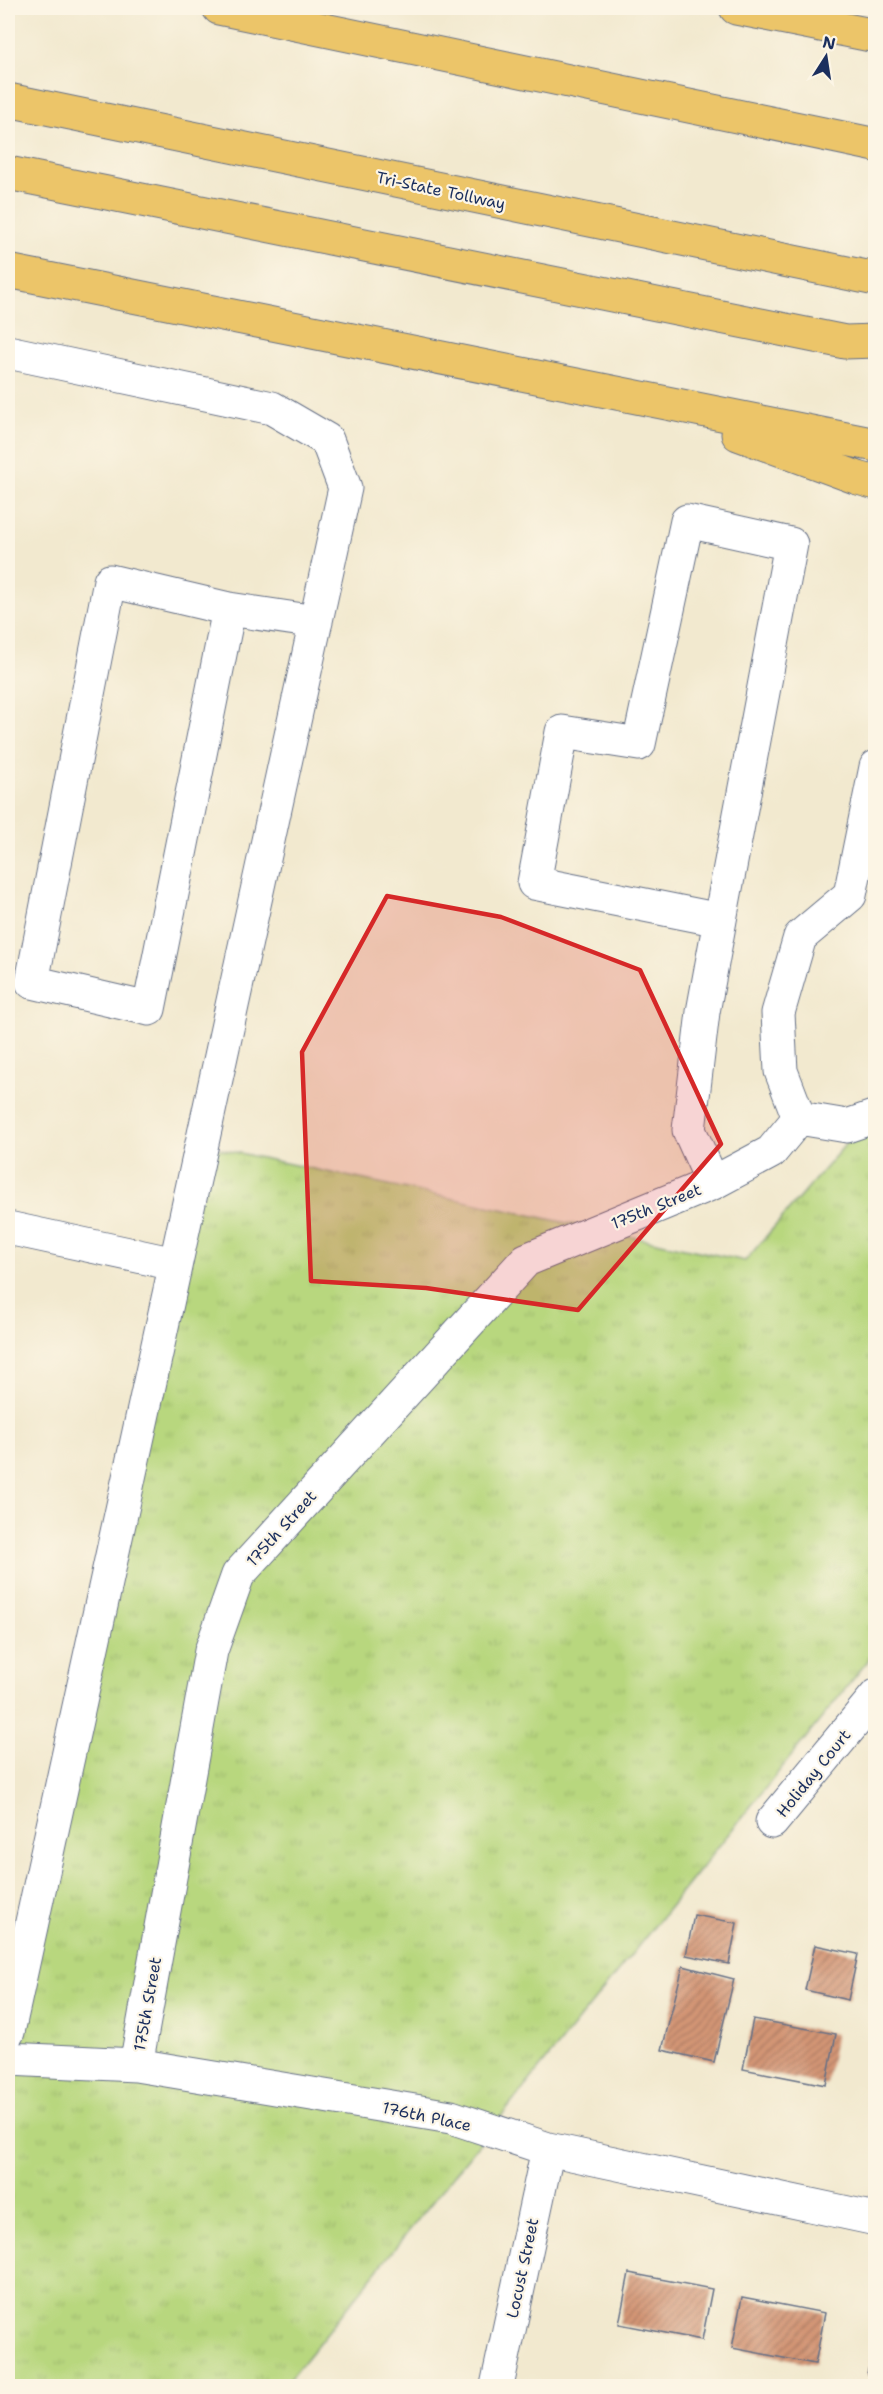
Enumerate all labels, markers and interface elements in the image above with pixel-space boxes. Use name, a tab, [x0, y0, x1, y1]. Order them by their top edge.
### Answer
north arrow	[796, 27, 856, 87]
text: N	[821, 31, 837, 54]
street label: Tri-State Tollway	[374, 167, 507, 214]
street label: 175th Street	[608, 1179, 704, 1234]
street label: 175th Street	[242, 1486, 321, 1571]
street label: Holiday Court	[772, 1725, 855, 1822]
street label: 175th Street	[129, 1955, 166, 2053]
street label: 176th Place	[381, 2097, 473, 2136]
street label: Locust Street	[502, 2216, 543, 2320]

